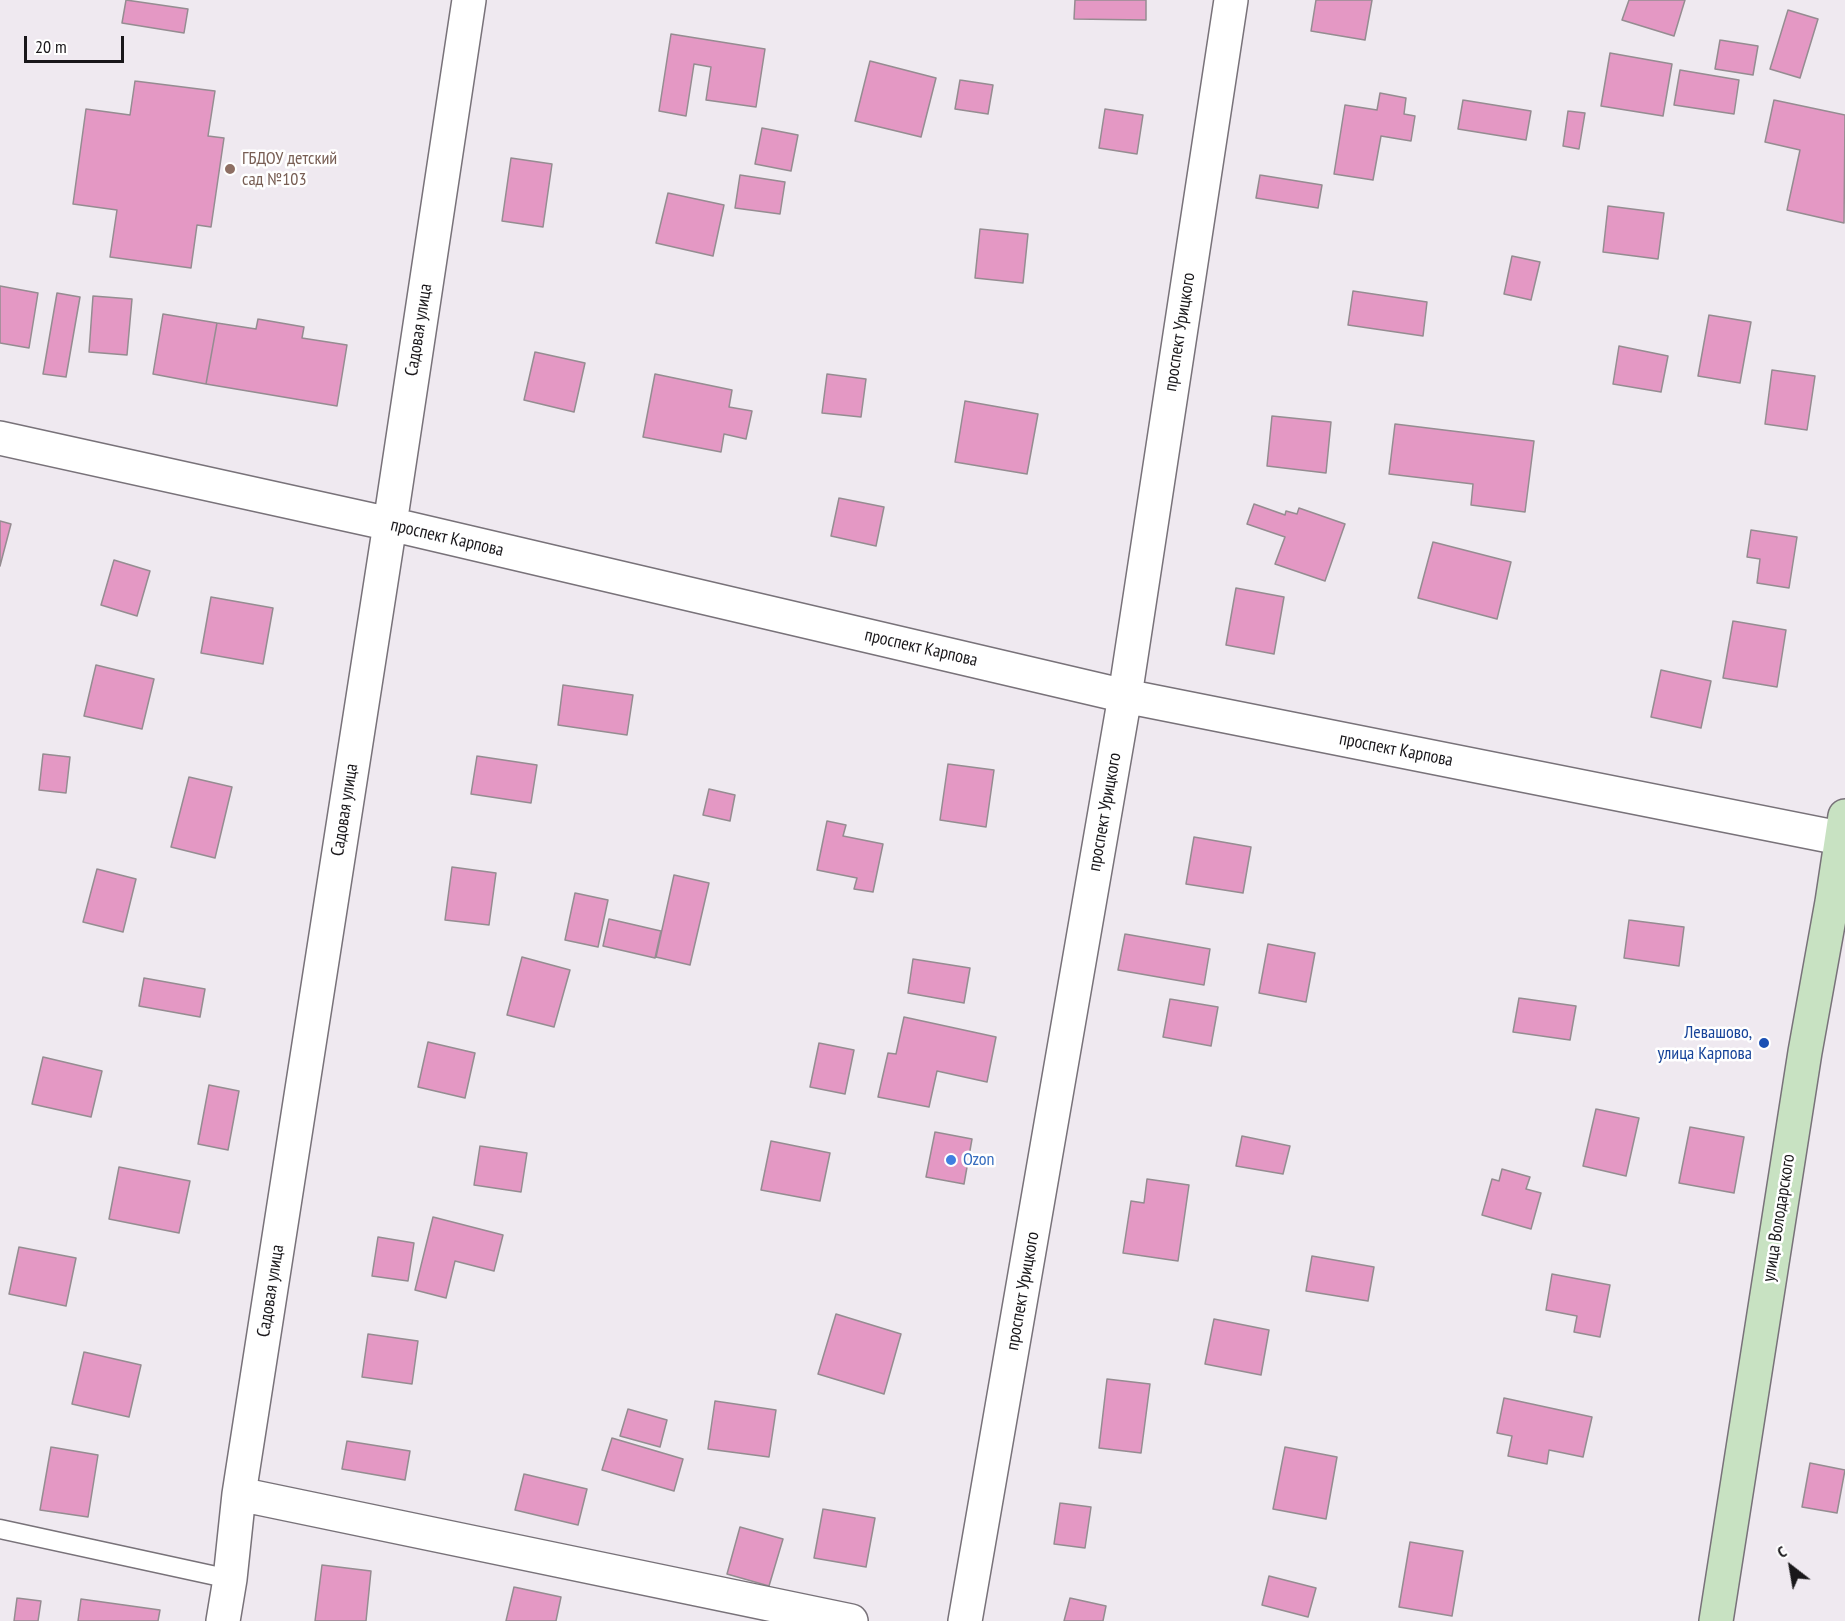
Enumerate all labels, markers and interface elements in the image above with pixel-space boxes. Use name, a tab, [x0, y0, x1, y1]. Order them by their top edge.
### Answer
scale bar	[27, 24, 128, 62]
text: 20 m	[35, 35, 67, 58]
place label: ГБДОУ детский сад №103	[242, 148, 337, 190]
marker: ГБДОУ детский сад №103	[223, 162, 237, 176]
street label: проспект Урицкого	[1160, 271, 1200, 393]
street label: Садовая улица	[401, 282, 437, 378]
street label: проспект Карпова	[388, 515, 506, 561]
street label: проспект Карпова	[862, 625, 980, 671]
street label: проспект Карпова	[1337, 728, 1455, 772]
street label: проспект Урицкого	[1084, 751, 1126, 873]
street label: Садовая улица	[327, 762, 363, 858]
place label: Левашово, улица Карпова	[1657, 1022, 1752, 1064]
marker: Левашово, улица Карпова	[1757, 1036, 1771, 1050]
place label: Ozon	[963, 1149, 995, 1171]
marker: Ozon	[944, 1153, 958, 1167]
street label: улица Володарского	[1758, 1153, 1800, 1283]
street label: проспект Урицкого	[1002, 1230, 1044, 1352]
street label: Садовая улица	[253, 1243, 289, 1339]
north arrow	[1761, 1537, 1821, 1597]
text: С	[1773, 1541, 1790, 1562]

